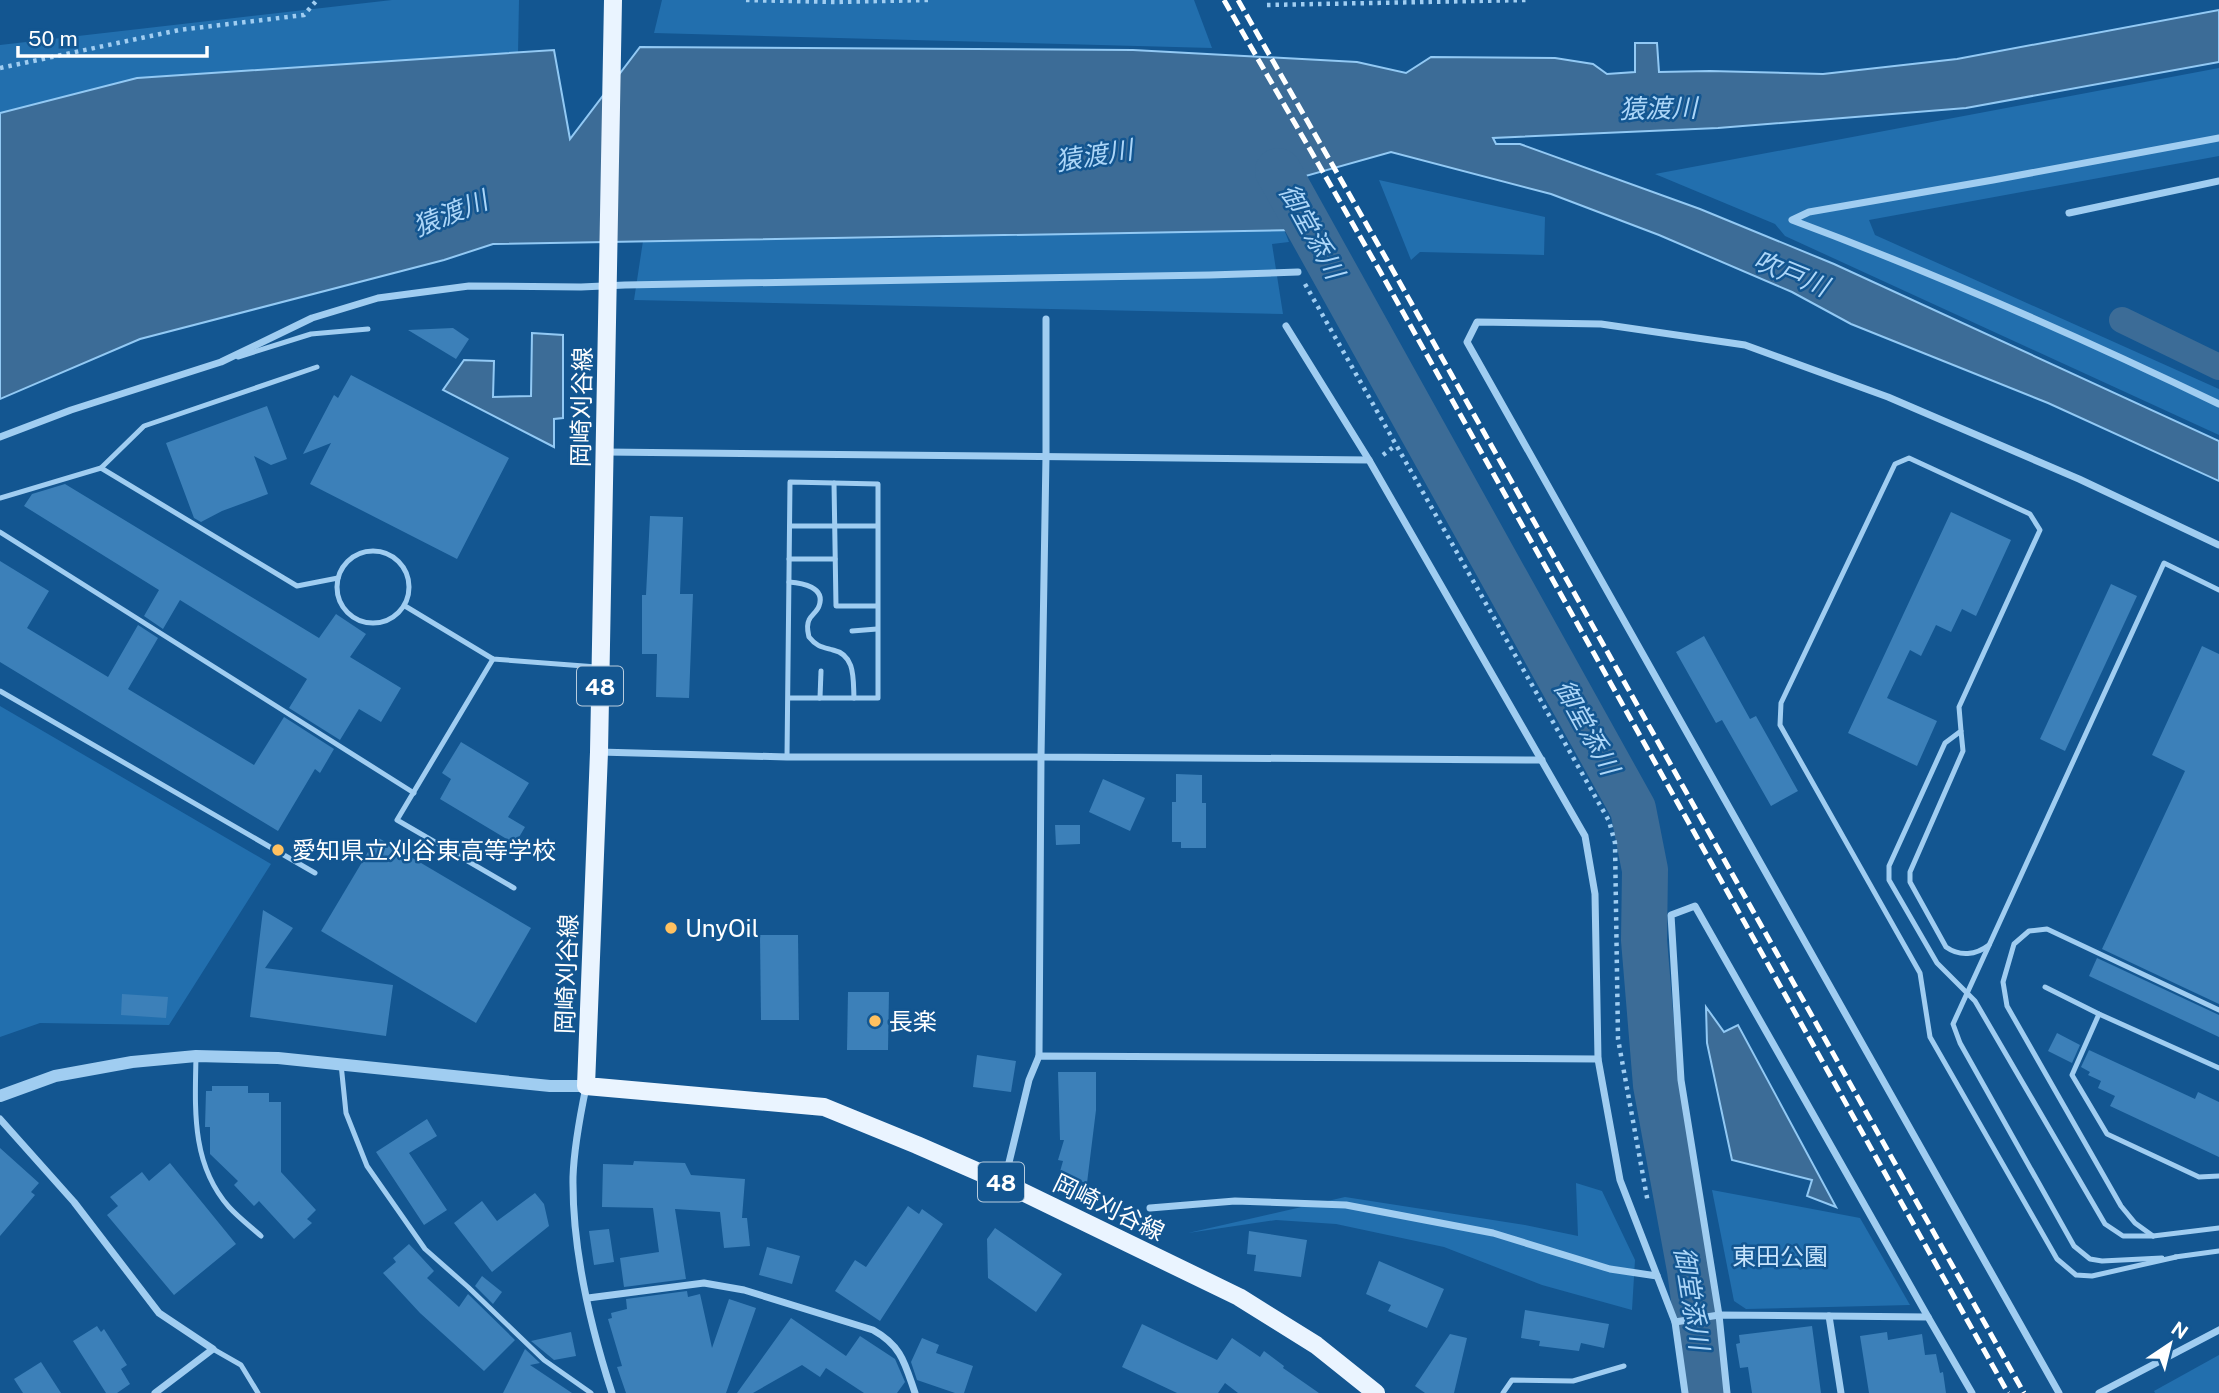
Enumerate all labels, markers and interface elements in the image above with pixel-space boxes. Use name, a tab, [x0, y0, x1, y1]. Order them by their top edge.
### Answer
scale bar	[18, 14, 206, 58]
text: 50 m	[28, 26, 78, 51]
water label: 猿渡川	[1619, 92, 1700, 124]
water label: 猿渡川	[1053, 133, 1138, 176]
water label: 御堂添川	[1273, 178, 1352, 287]
water label: 猿渡川	[408, 183, 495, 242]
water label: 吹戸川	[1749, 244, 1836, 303]
street label: 岡崎刈谷線	[566, 347, 596, 467]
road number: 48	[577, 666, 623, 706]
water label: 御堂添川	[1548, 674, 1627, 783]
place label: 愛知県立刈谷東高等学校	[292, 836, 556, 864]
marker: 愛知県立刈谷東高等学校	[270, 842, 286, 858]
street label: 岡崎刈谷線	[550, 914, 582, 1034]
place label: UnyOil	[685, 914, 759, 942]
marker: UnyOil	[663, 920, 679, 936]
place label: 長楽	[889, 1007, 937, 1035]
marker: 長楽	[867, 1013, 883, 1029]
road number: 48	[978, 1162, 1024, 1202]
street label: 岡崎刈谷線	[1049, 1168, 1169, 1246]
park label: 東田公園	[1732, 1242, 1828, 1270]
water label: 御堂添川	[1669, 1244, 1716, 1355]
north arrow	[2135, 1309, 2205, 1379]
text: N	[2167, 1317, 2192, 1343]

